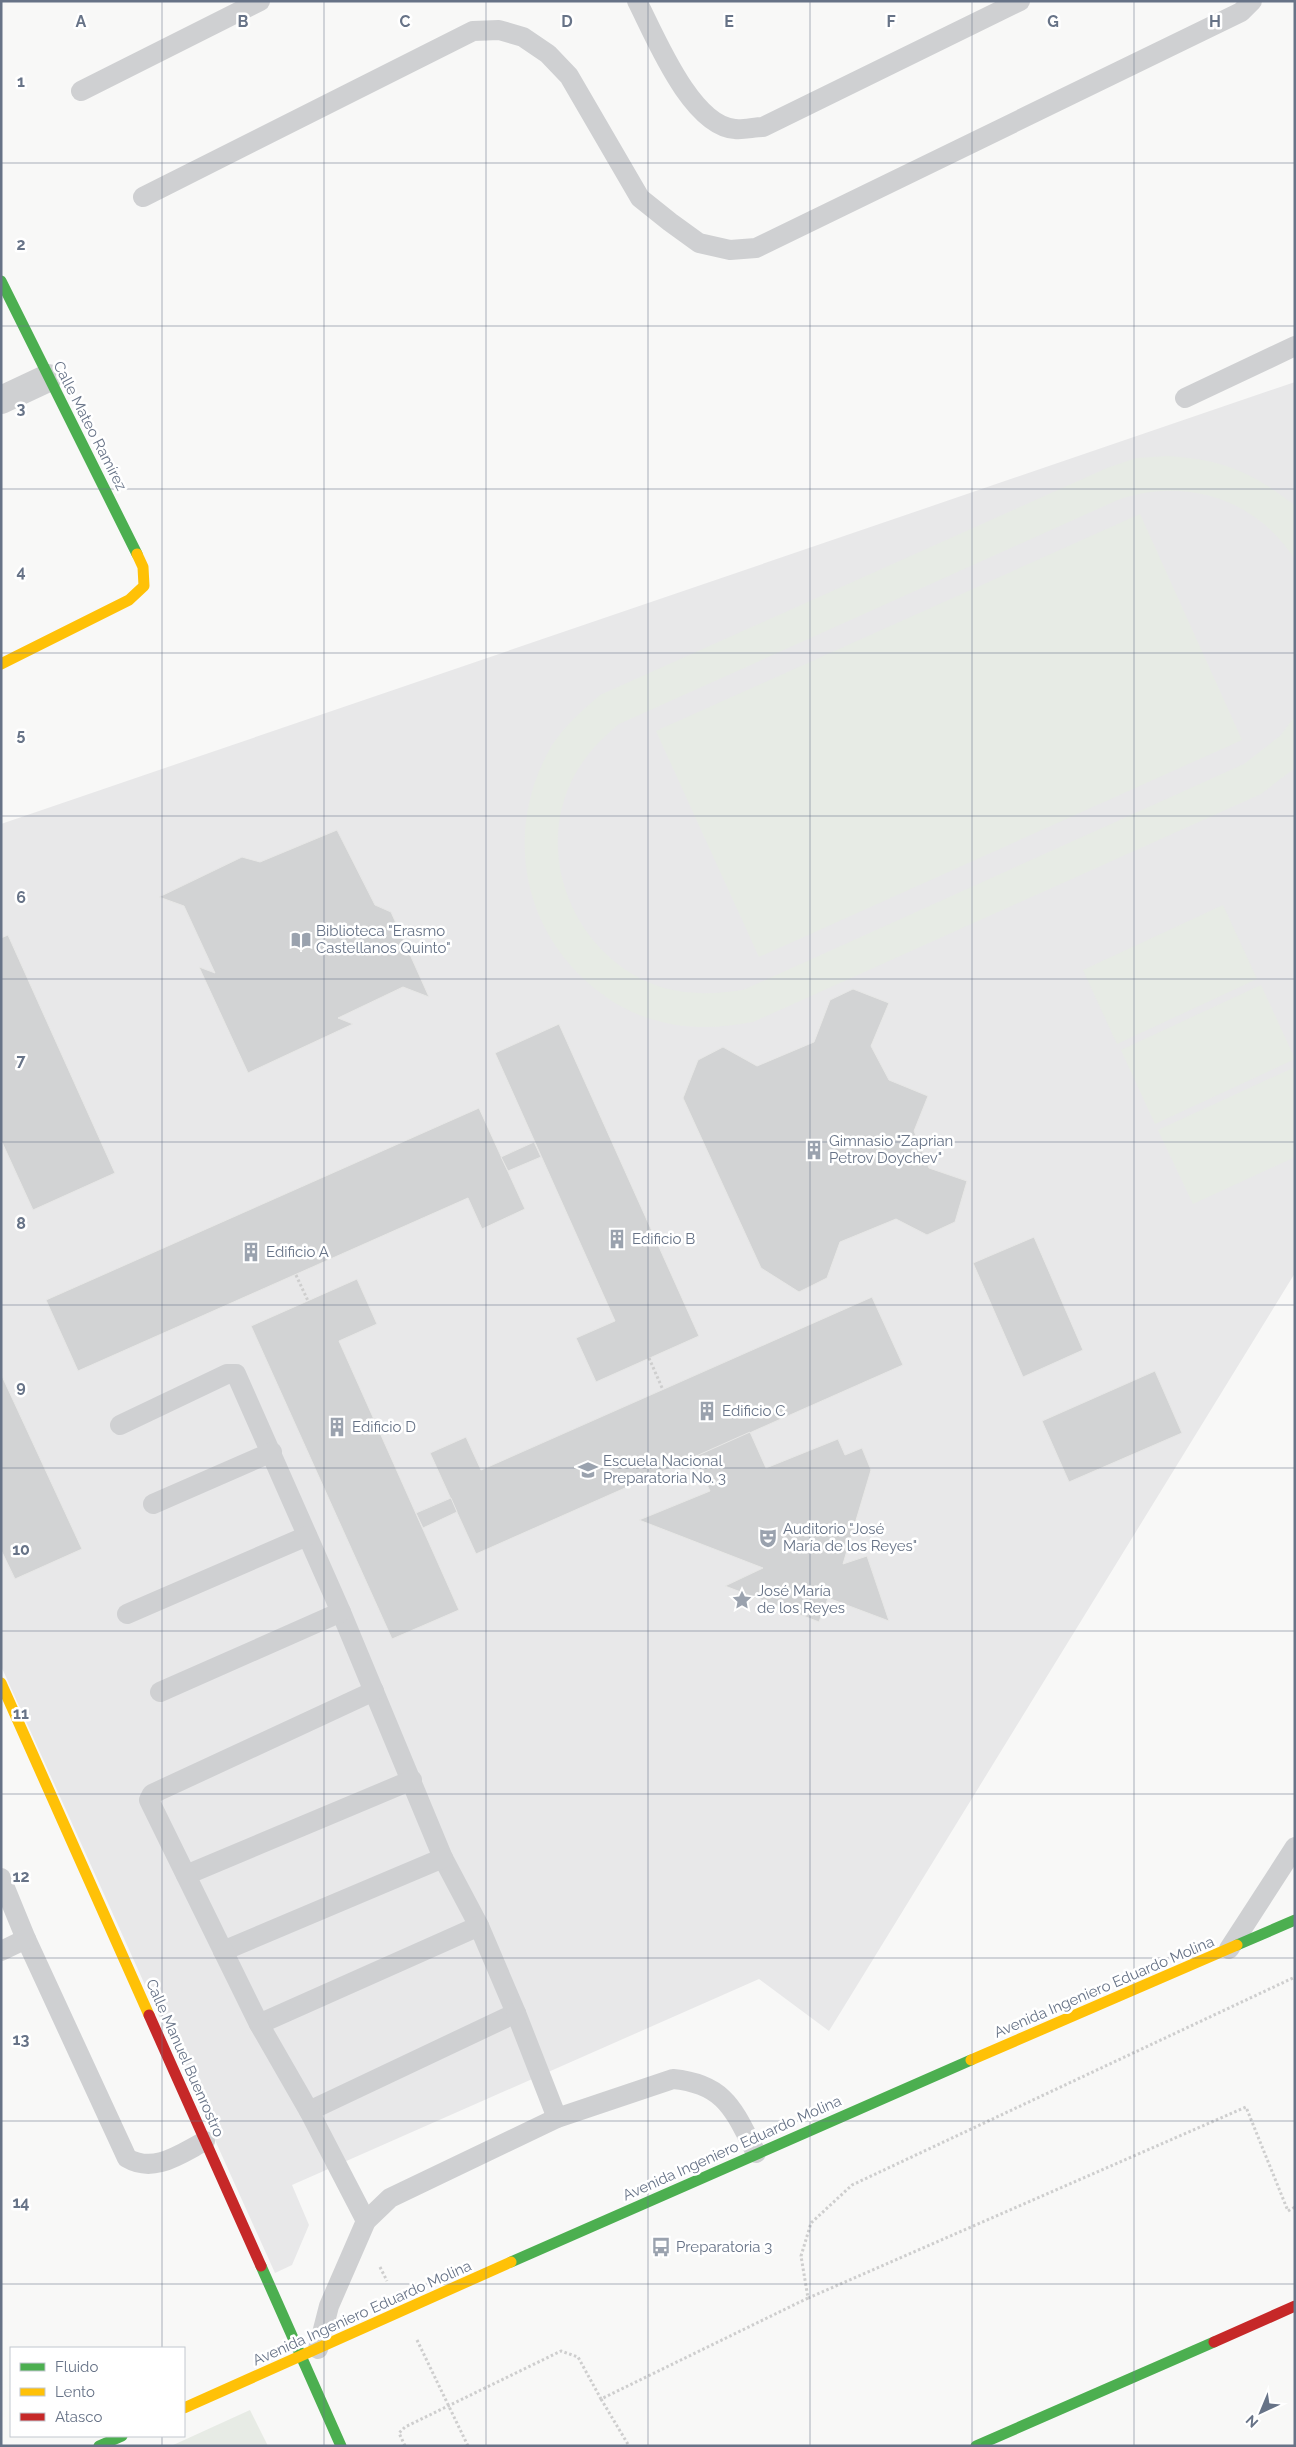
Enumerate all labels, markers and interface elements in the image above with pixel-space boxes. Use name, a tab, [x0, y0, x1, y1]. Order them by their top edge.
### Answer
text: A	[76, 12, 87, 31]
text: B	[238, 12, 249, 31]
text: C	[400, 12, 411, 31]
text: D	[561, 12, 573, 31]
text: E	[724, 12, 734, 31]
text: F	[886, 12, 896, 31]
text: G	[1047, 12, 1059, 31]
text: H	[1209, 12, 1221, 31]
text: 1	[17, 72, 25, 91]
text: 2	[16, 235, 26, 254]
street label: Calle Mateo Ramírez	[50, 358, 130, 494]
text: 3	[17, 399, 26, 418]
text: 4	[16, 562, 26, 581]
text: 5	[17, 725, 26, 744]
text: 6	[16, 888, 26, 907]
place label: Biblioteca "Erasmo Castellanos Quinto"	[316, 922, 451, 957]
library icon: Biblioteca "Erasmo Castellanos Quinto"	[290, 929, 312, 951]
text: 7	[17, 1051, 26, 1070]
place label: Gimnasio "Zaprian Petrov Doychev"	[829, 1132, 953, 1167]
building icon: Gimnasio "Zaprian Petrov Doychev"	[803, 1139, 825, 1161]
text: 8	[16, 1214, 26, 1233]
building icon: Edificio B	[606, 1228, 628, 1250]
place label: Edificio B	[632, 1230, 695, 1248]
building icon: Edificio A	[240, 1241, 262, 1263]
place label: Edificio A	[266, 1243, 329, 1261]
text: 9	[16, 1377, 26, 1396]
building icon: Edificio C	[696, 1400, 718, 1422]
place label: Edificio C	[722, 1402, 786, 1420]
building icon: Edificio D	[326, 1416, 348, 1438]
place label: Edificio D	[352, 1418, 416, 1436]
place label: Escuela Nacional Preparatoria No. 3	[603, 1452, 726, 1487]
school or university icon: Escuela Nacional Preparatoria No. 3	[577, 1459, 599, 1481]
place label: Auditorio "José María de los Reyes"	[783, 1520, 917, 1555]
theatre icon: Auditorio "José María de los Reyes"	[757, 1527, 779, 1549]
text: 10	[12, 1540, 30, 1559]
place label: José María de los Reyes	[757, 1582, 845, 1617]
place icon: José María de los Reyes	[731, 1589, 753, 1611]
text: 11	[13, 1704, 29, 1723]
text: 12	[13, 1867, 29, 1886]
street label: Avenida Ingeniero Eduardo Molina	[991, 1932, 1217, 2042]
street label: Calle Manuel Buenrostro	[142, 1976, 228, 2140]
text: 13	[13, 2030, 29, 2049]
street label: Avenida Ingeniero Eduardo Molina	[620, 2092, 844, 2204]
text: 14	[12, 2193, 30, 2212]
bus stop icon: Preparatoria 3	[650, 2236, 672, 2258]
place label: Preparatoria 3	[676, 2238, 772, 2256]
street label: Avenida Ingeniero Eduardo Molina	[250, 2257, 474, 2369]
legend	[10, 2347, 185, 2437]
text: Fluido	[55, 2358, 98, 2376]
text: Lento	[55, 2383, 95, 2401]
north arrow	[1236, 2387, 1286, 2437]
text: Atasco	[55, 2408, 102, 2426]
text: N	[1243, 2412, 1261, 2431]

